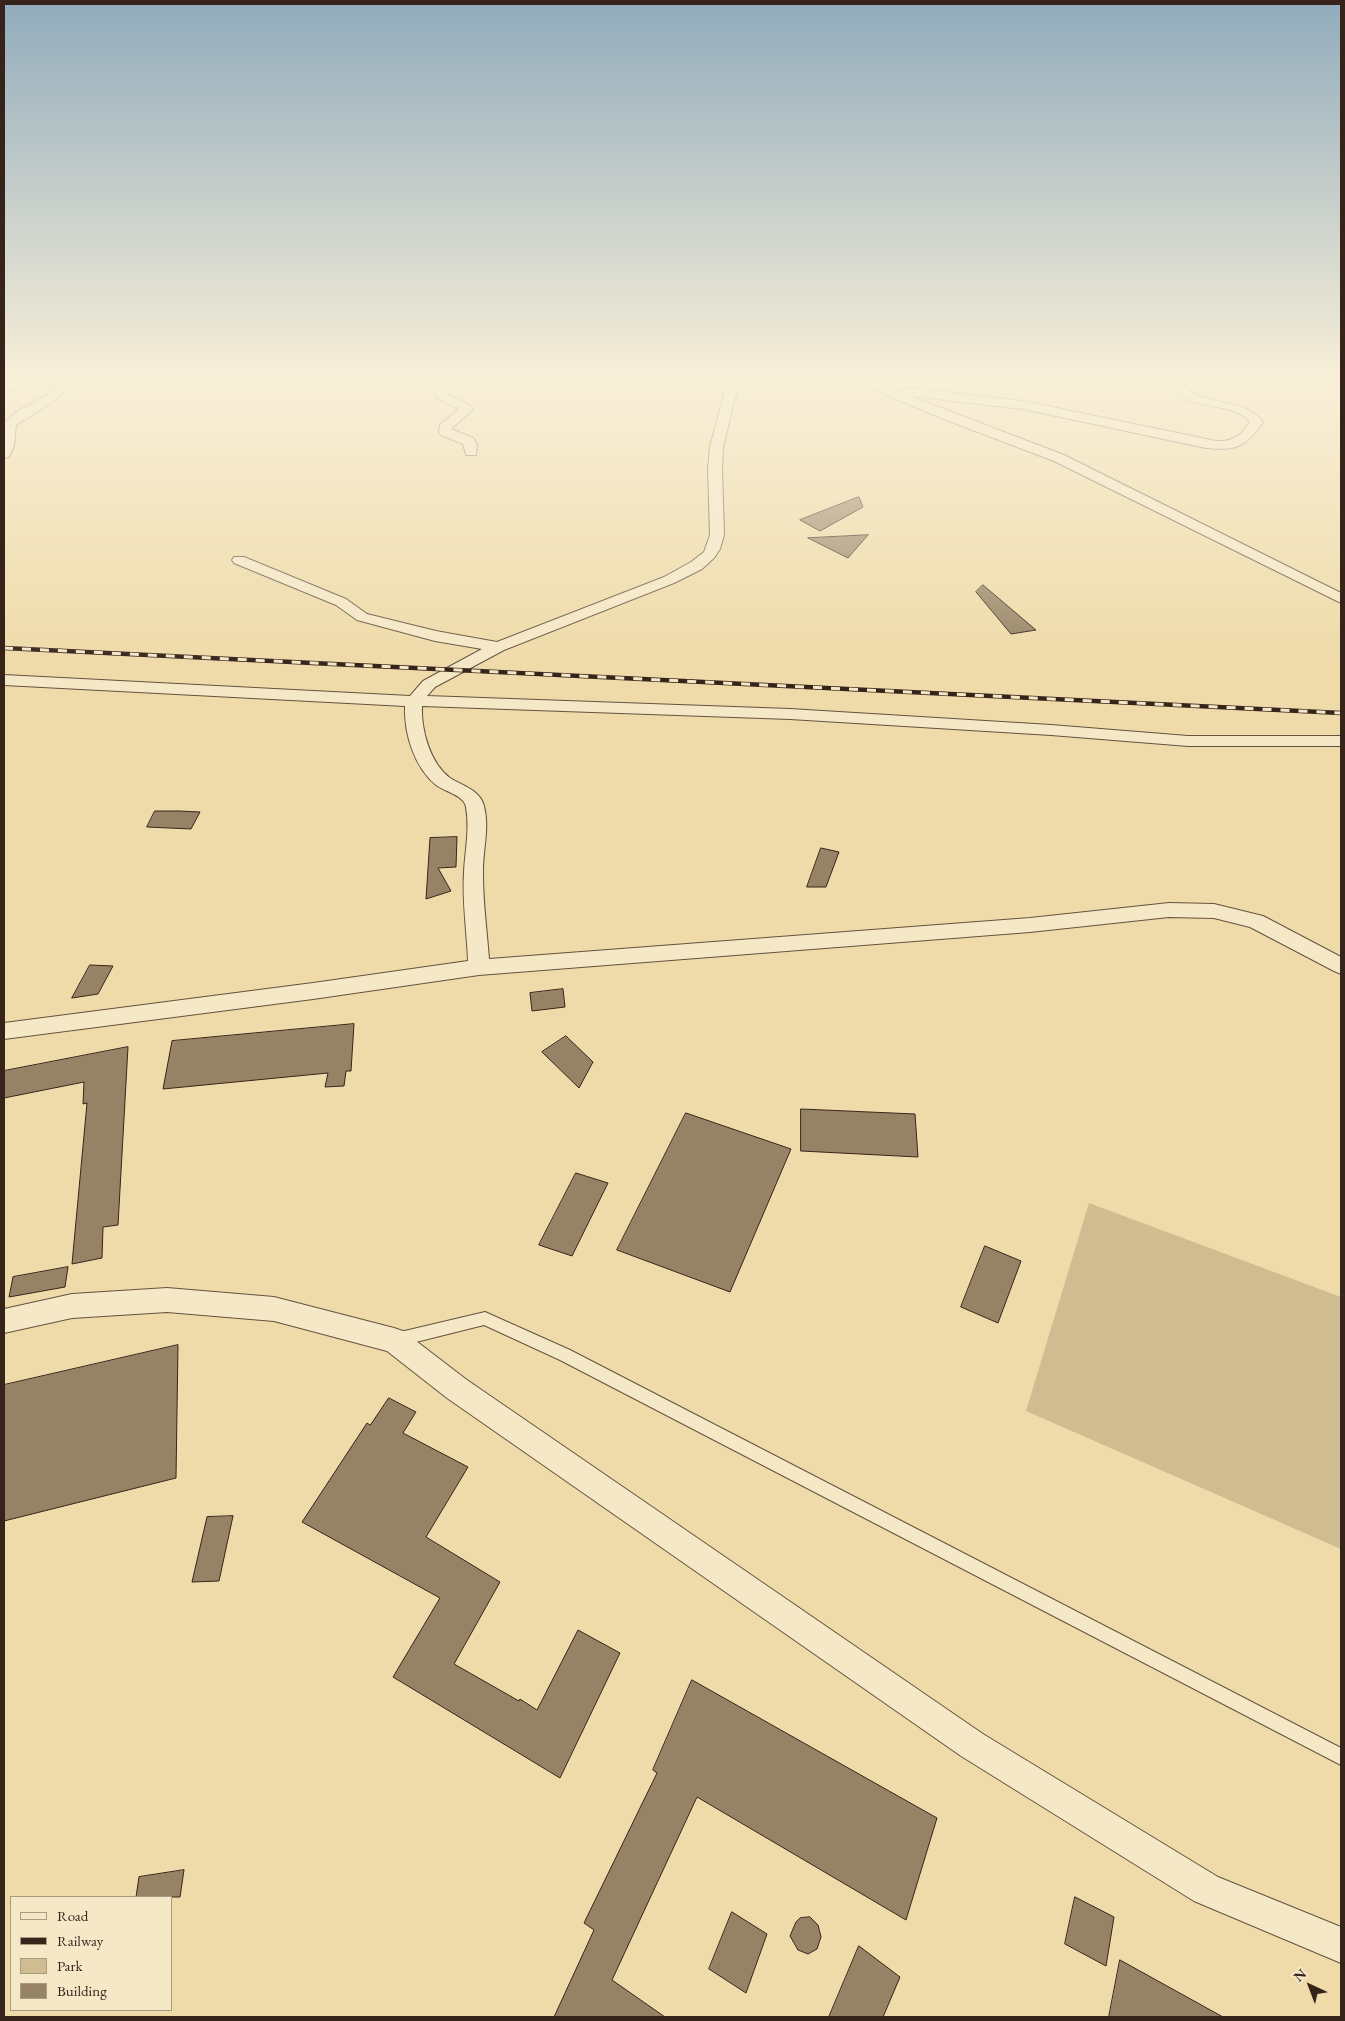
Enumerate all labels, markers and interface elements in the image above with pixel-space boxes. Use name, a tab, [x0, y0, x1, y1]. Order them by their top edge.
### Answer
legend	[10, 1896, 172, 2011]
text: Road	[57, 1906, 88, 1925]
text: Railway	[57, 1931, 103, 1950]
text: Park	[57, 1956, 83, 1975]
north arrow	[1285, 1961, 1335, 2011]
text: N	[1289, 1965, 1310, 1985]
text: Building	[57, 1981, 107, 2000]

